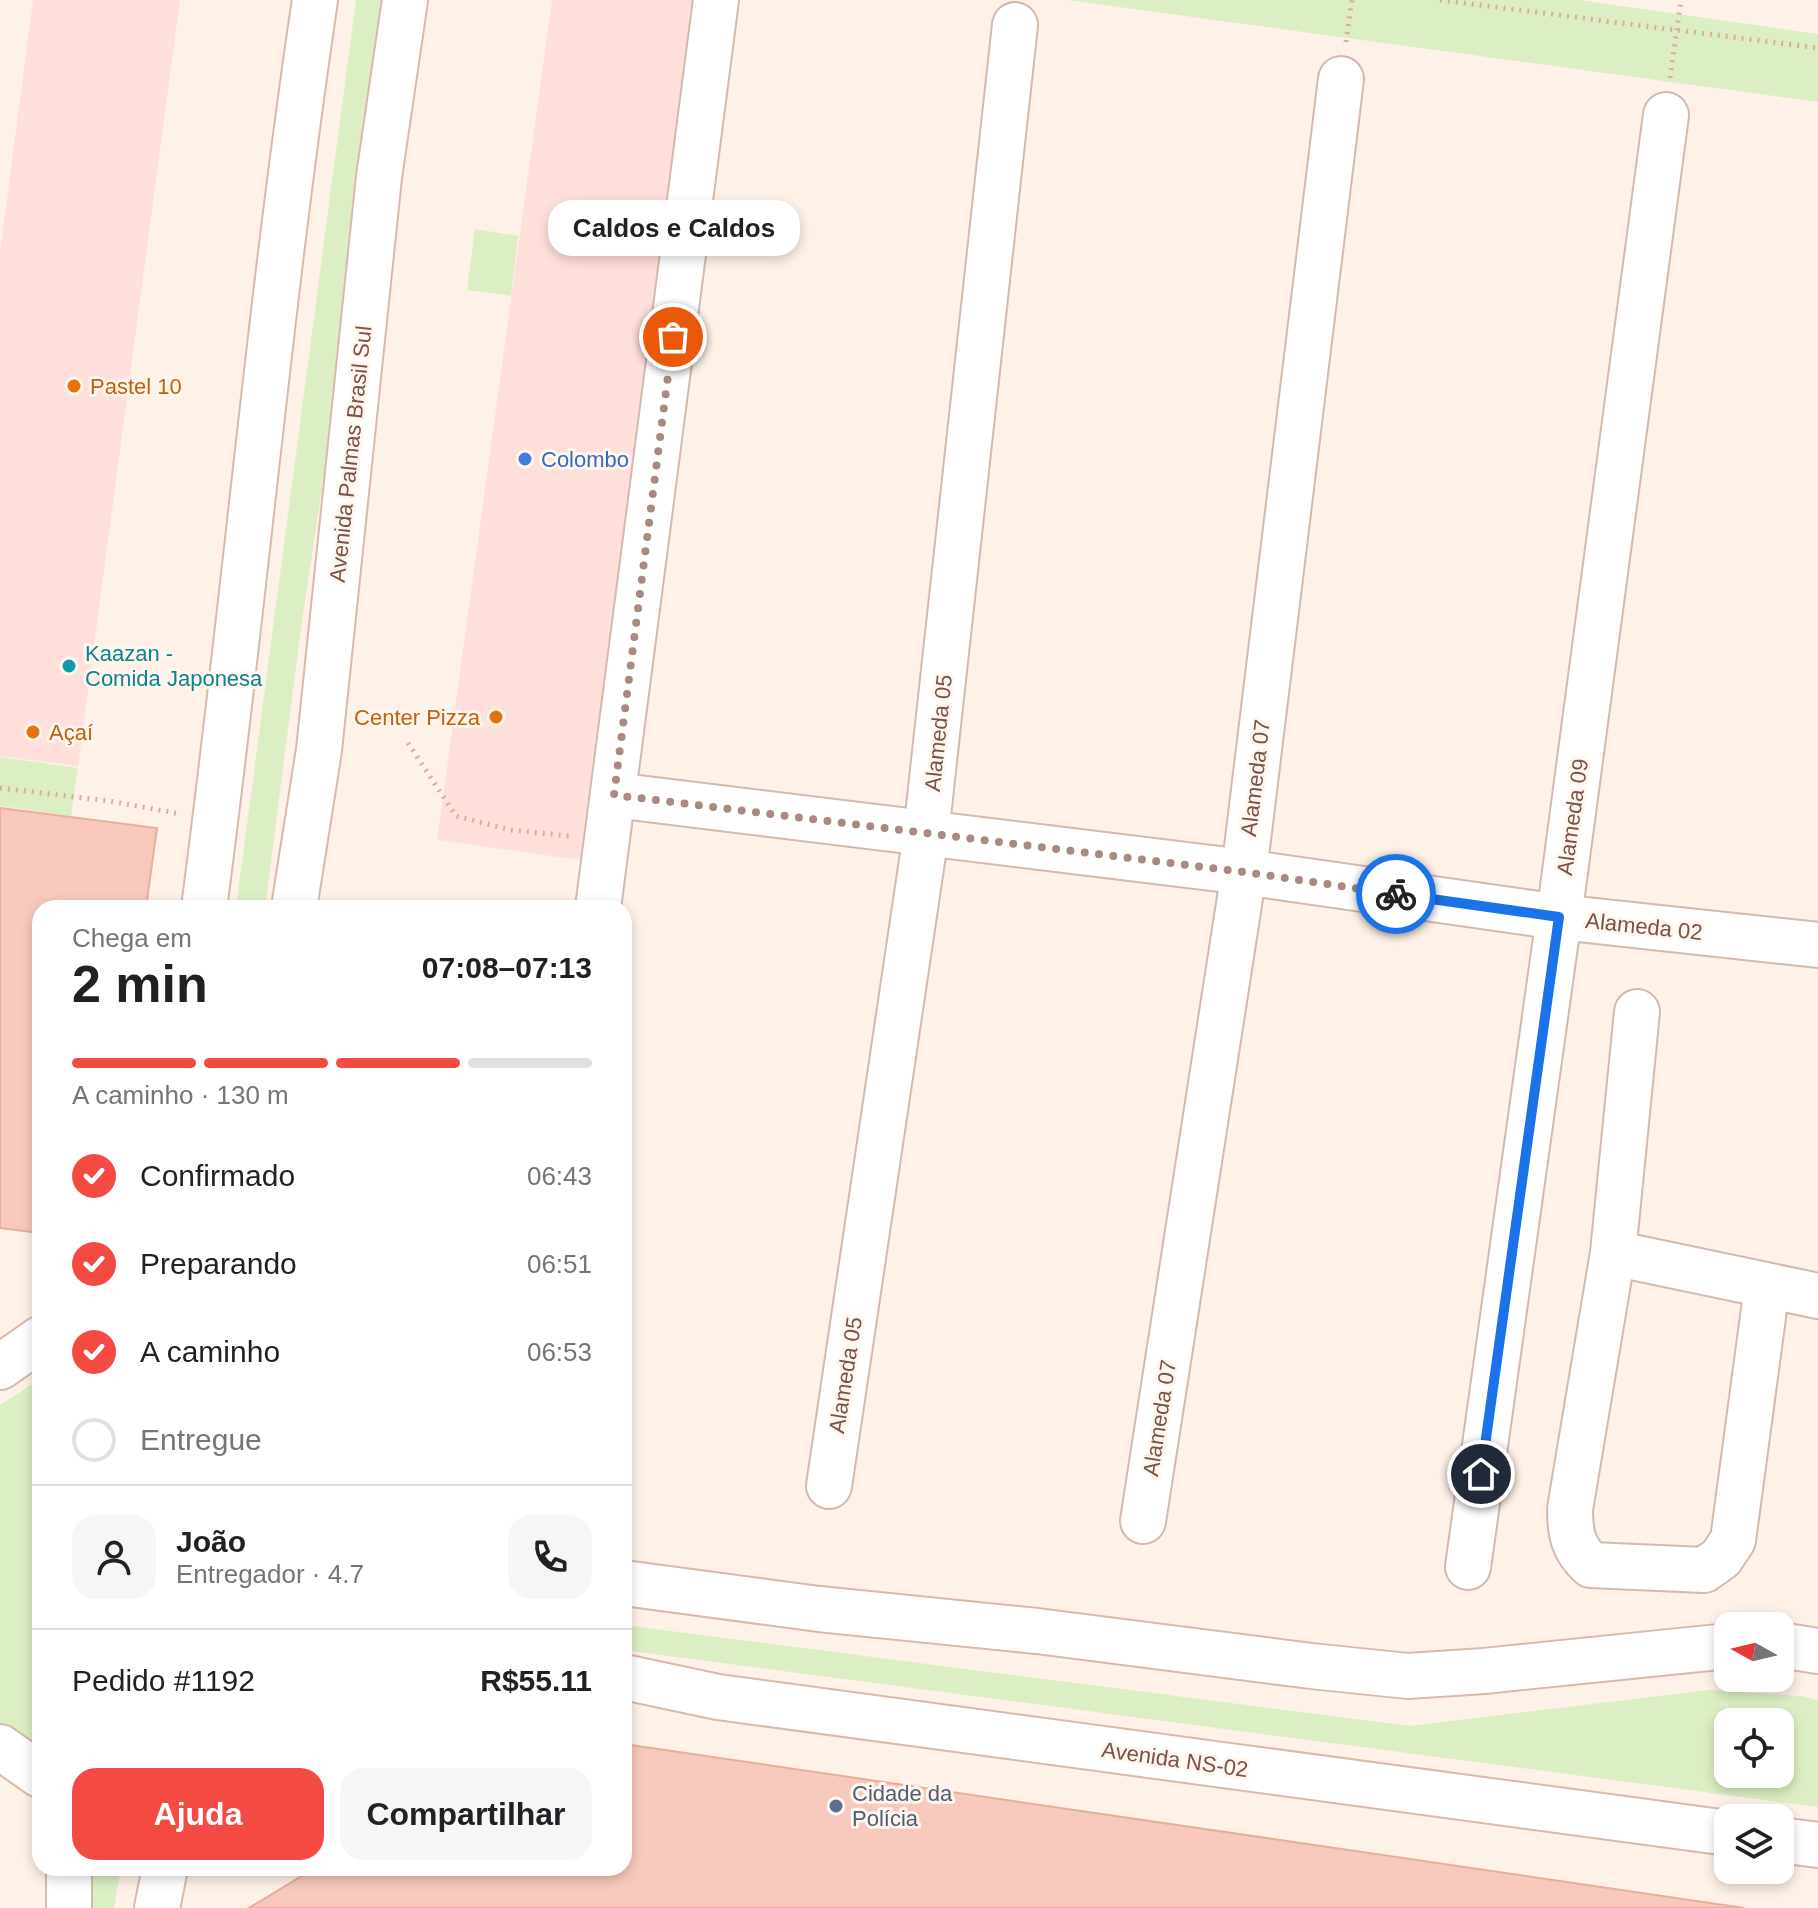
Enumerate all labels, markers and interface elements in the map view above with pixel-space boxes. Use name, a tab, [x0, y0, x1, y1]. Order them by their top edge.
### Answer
callout: Caldos e Caldos	[547, 201, 799, 257]
text: Caldos e Caldos	[573, 213, 775, 243]
pin	[639, 303, 707, 371]
icon: bag	[651, 315, 695, 359]
street label: Avenida Palmas Brasil Sul	[325, 325, 376, 583]
place label: Pastel 10	[90, 374, 182, 399]
marker: Pastel 10	[65, 377, 83, 395]
place label: Colombo	[541, 447, 629, 472]
marker: Colombo	[516, 450, 534, 468]
place label: Kaazan - Comida Japonesa	[85, 641, 263, 691]
marker: Kaazan - Comida Japonesa	[60, 657, 78, 675]
street label: Alameda 05	[920, 673, 957, 793]
place label: Center Pizza	[354, 705, 481, 730]
marker: Center Pizza	[487, 708, 505, 726]
street label: Alameda 07	[1236, 718, 1275, 838]
place label: Açaí	[49, 720, 93, 745]
marker: Açaí	[24, 723, 42, 741]
street label: Alameda 09	[1552, 757, 1593, 877]
courier	[1356, 854, 1436, 934]
icon: bike	[1374, 872, 1418, 916]
street label: Alameda 02	[1584, 908, 1704, 945]
text: Chega em	[72, 923, 192, 953]
text: 07:08–07:13	[422, 951, 592, 984]
text: 2 min	[72, 955, 208, 1013]
text: A caminho · 130 m	[72, 1080, 289, 1110]
icon: check	[72, 1154, 116, 1198]
text: Confirmado	[140, 1159, 295, 1192]
text: 06:43	[527, 1161, 592, 1191]
icon: check	[72, 1242, 116, 1286]
text: Preparando	[140, 1247, 297, 1280]
text: 06:51	[527, 1249, 592, 1279]
street label: Alameda 05	[824, 1315, 867, 1435]
icon: check	[72, 1330, 116, 1374]
text: A caminho	[140, 1335, 280, 1368]
text: 06:53	[527, 1337, 592, 1367]
street label: Alameda 07	[1138, 1358, 1181, 1478]
text: Entregue	[140, 1423, 262, 1456]
pin	[1447, 1440, 1515, 1508]
icon: home	[1459, 1452, 1503, 1496]
button: person	[72, 1515, 156, 1599]
button: phone	[508, 1515, 592, 1599]
text: João	[176, 1525, 246, 1558]
text: Entregador · 4.7	[176, 1559, 364, 1589]
north arrow	[1714, 1612, 1794, 1692]
map controls	[1714, 1612, 1794, 1884]
text: Pedido #1192	[72, 1664, 255, 1697]
text: R$55.11	[480, 1664, 592, 1697]
button: locate	[1714, 1708, 1794, 1788]
street label: Avenida NS-02	[1100, 1737, 1250, 1782]
button: Ajuda	[72, 1768, 324, 1860]
button: Compartilhar	[340, 1768, 592, 1860]
place label: Cidade da Polícia	[852, 1781, 953, 1831]
marker: Cidade da Polícia	[827, 1797, 845, 1815]
button: layers	[1714, 1804, 1794, 1884]

